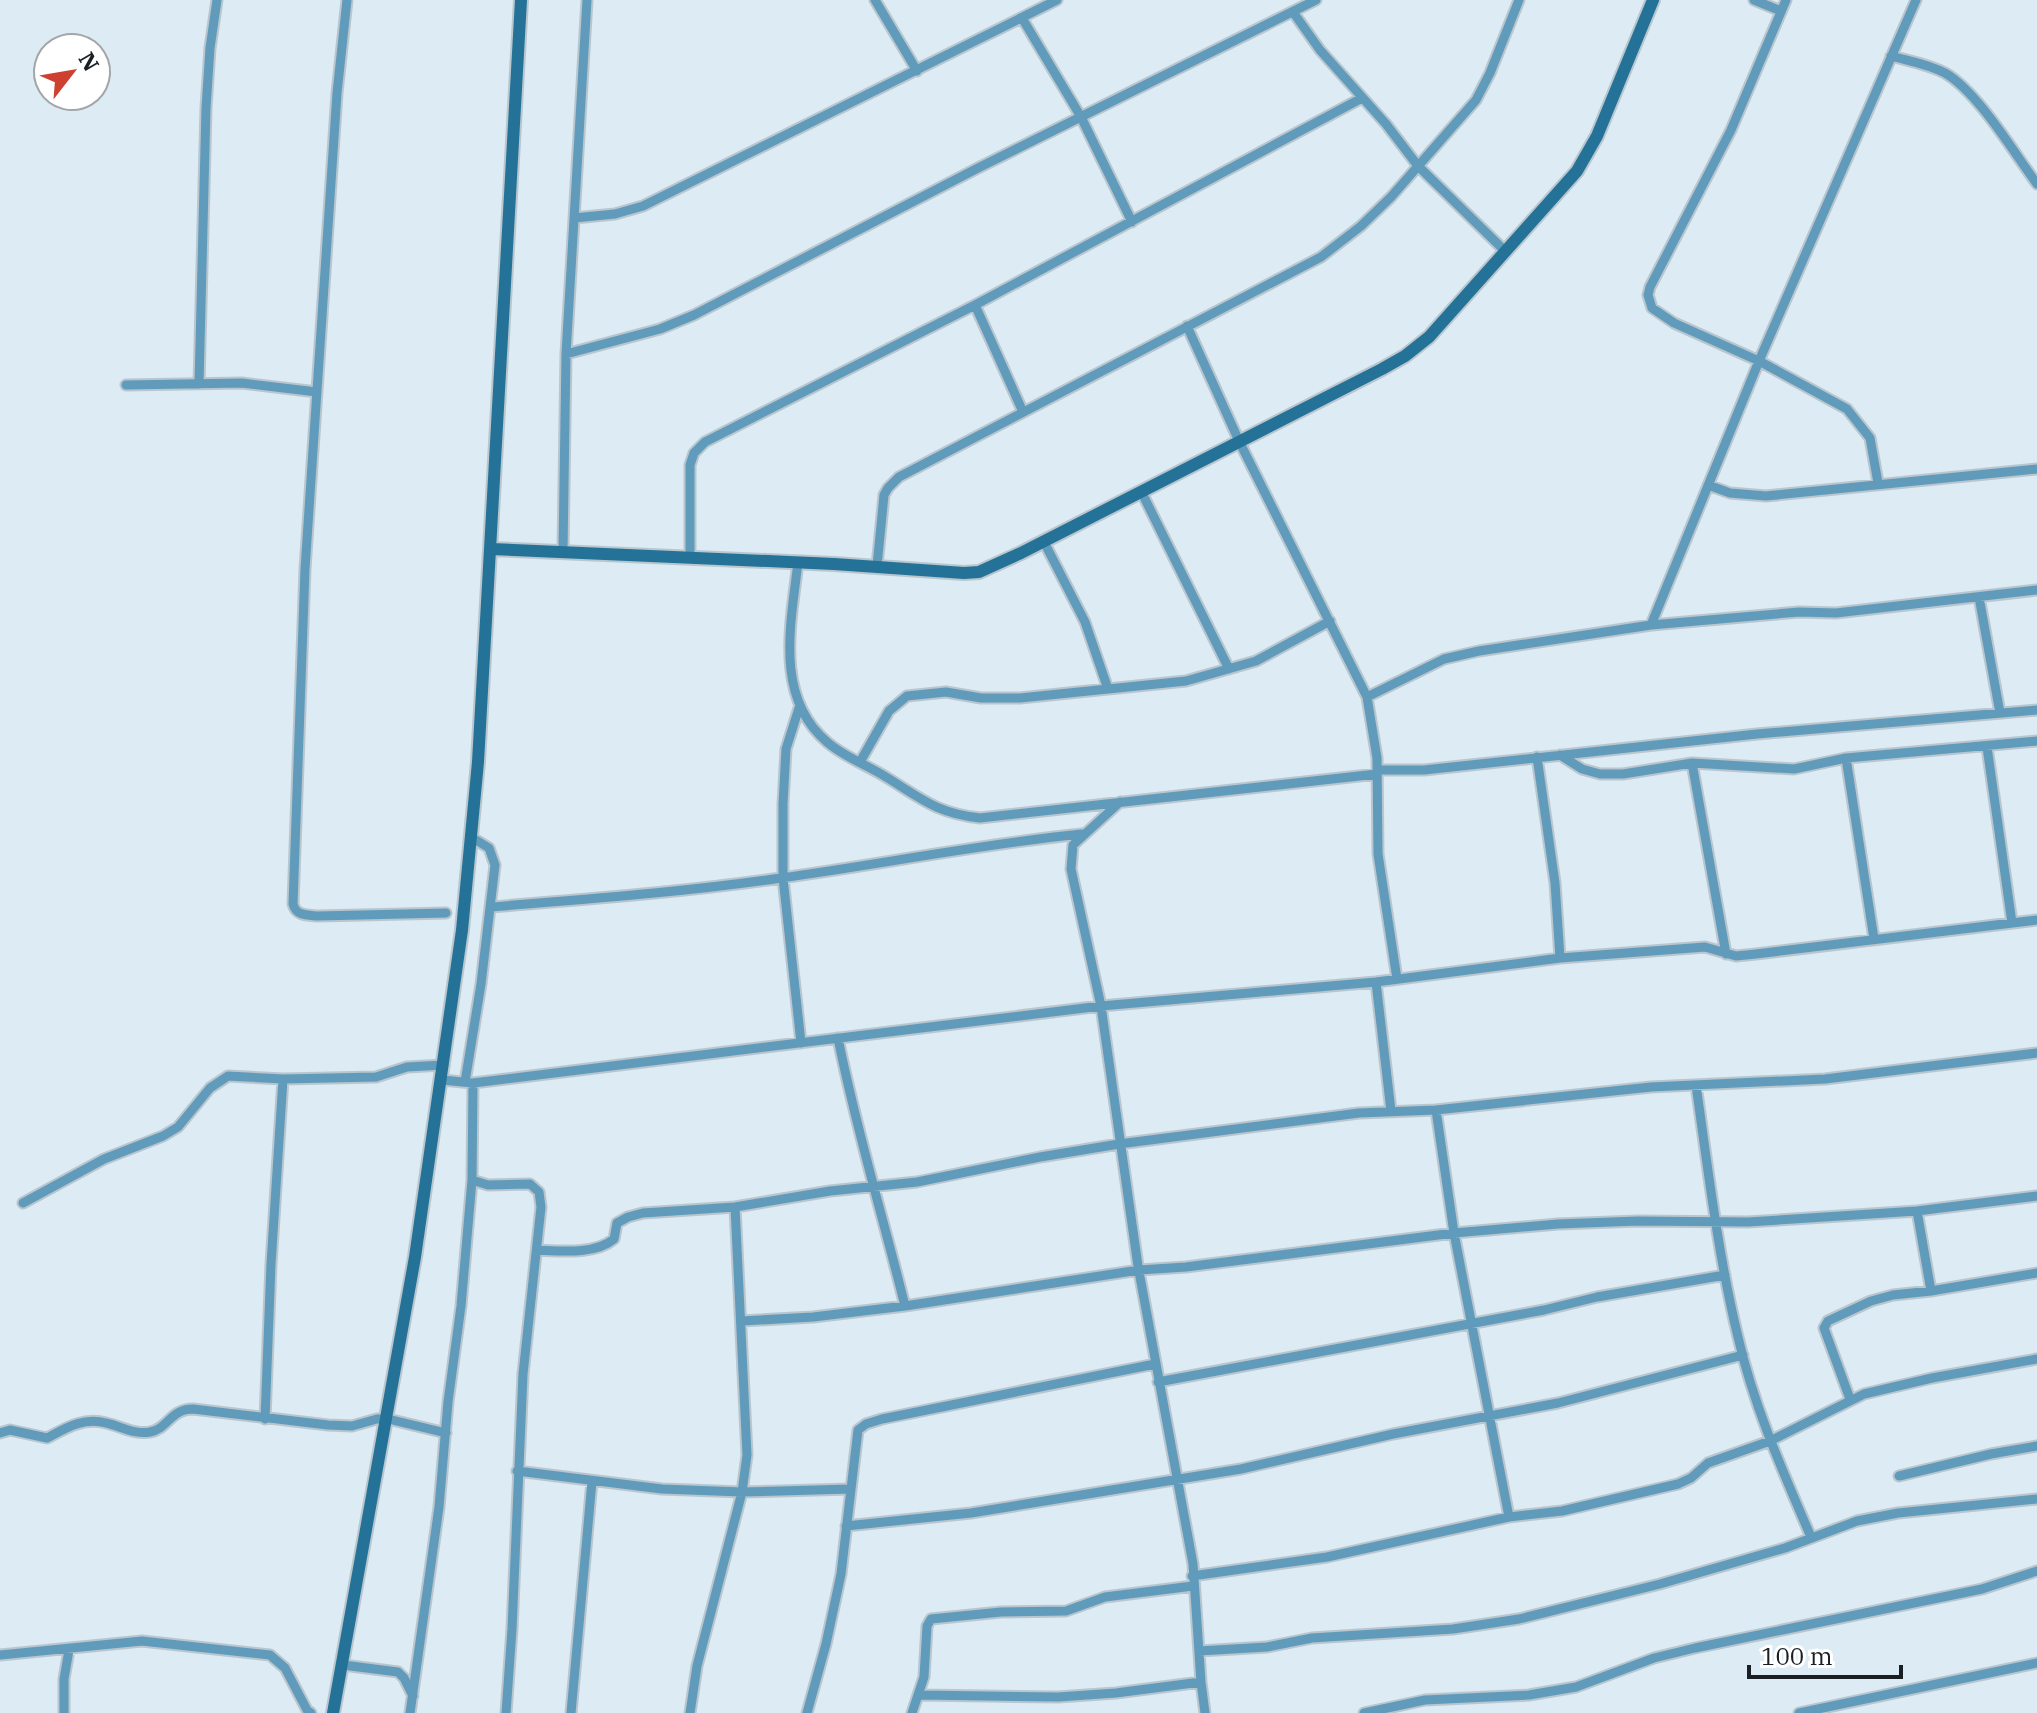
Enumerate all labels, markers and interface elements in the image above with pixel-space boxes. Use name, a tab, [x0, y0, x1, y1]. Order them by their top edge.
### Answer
north arrow	[32, 32, 112, 112]
text: N	[73, 47, 106, 76]
scale bar	[1749, 1629, 1901, 1679]
text: 100 m	[1761, 1640, 1833, 1672]

